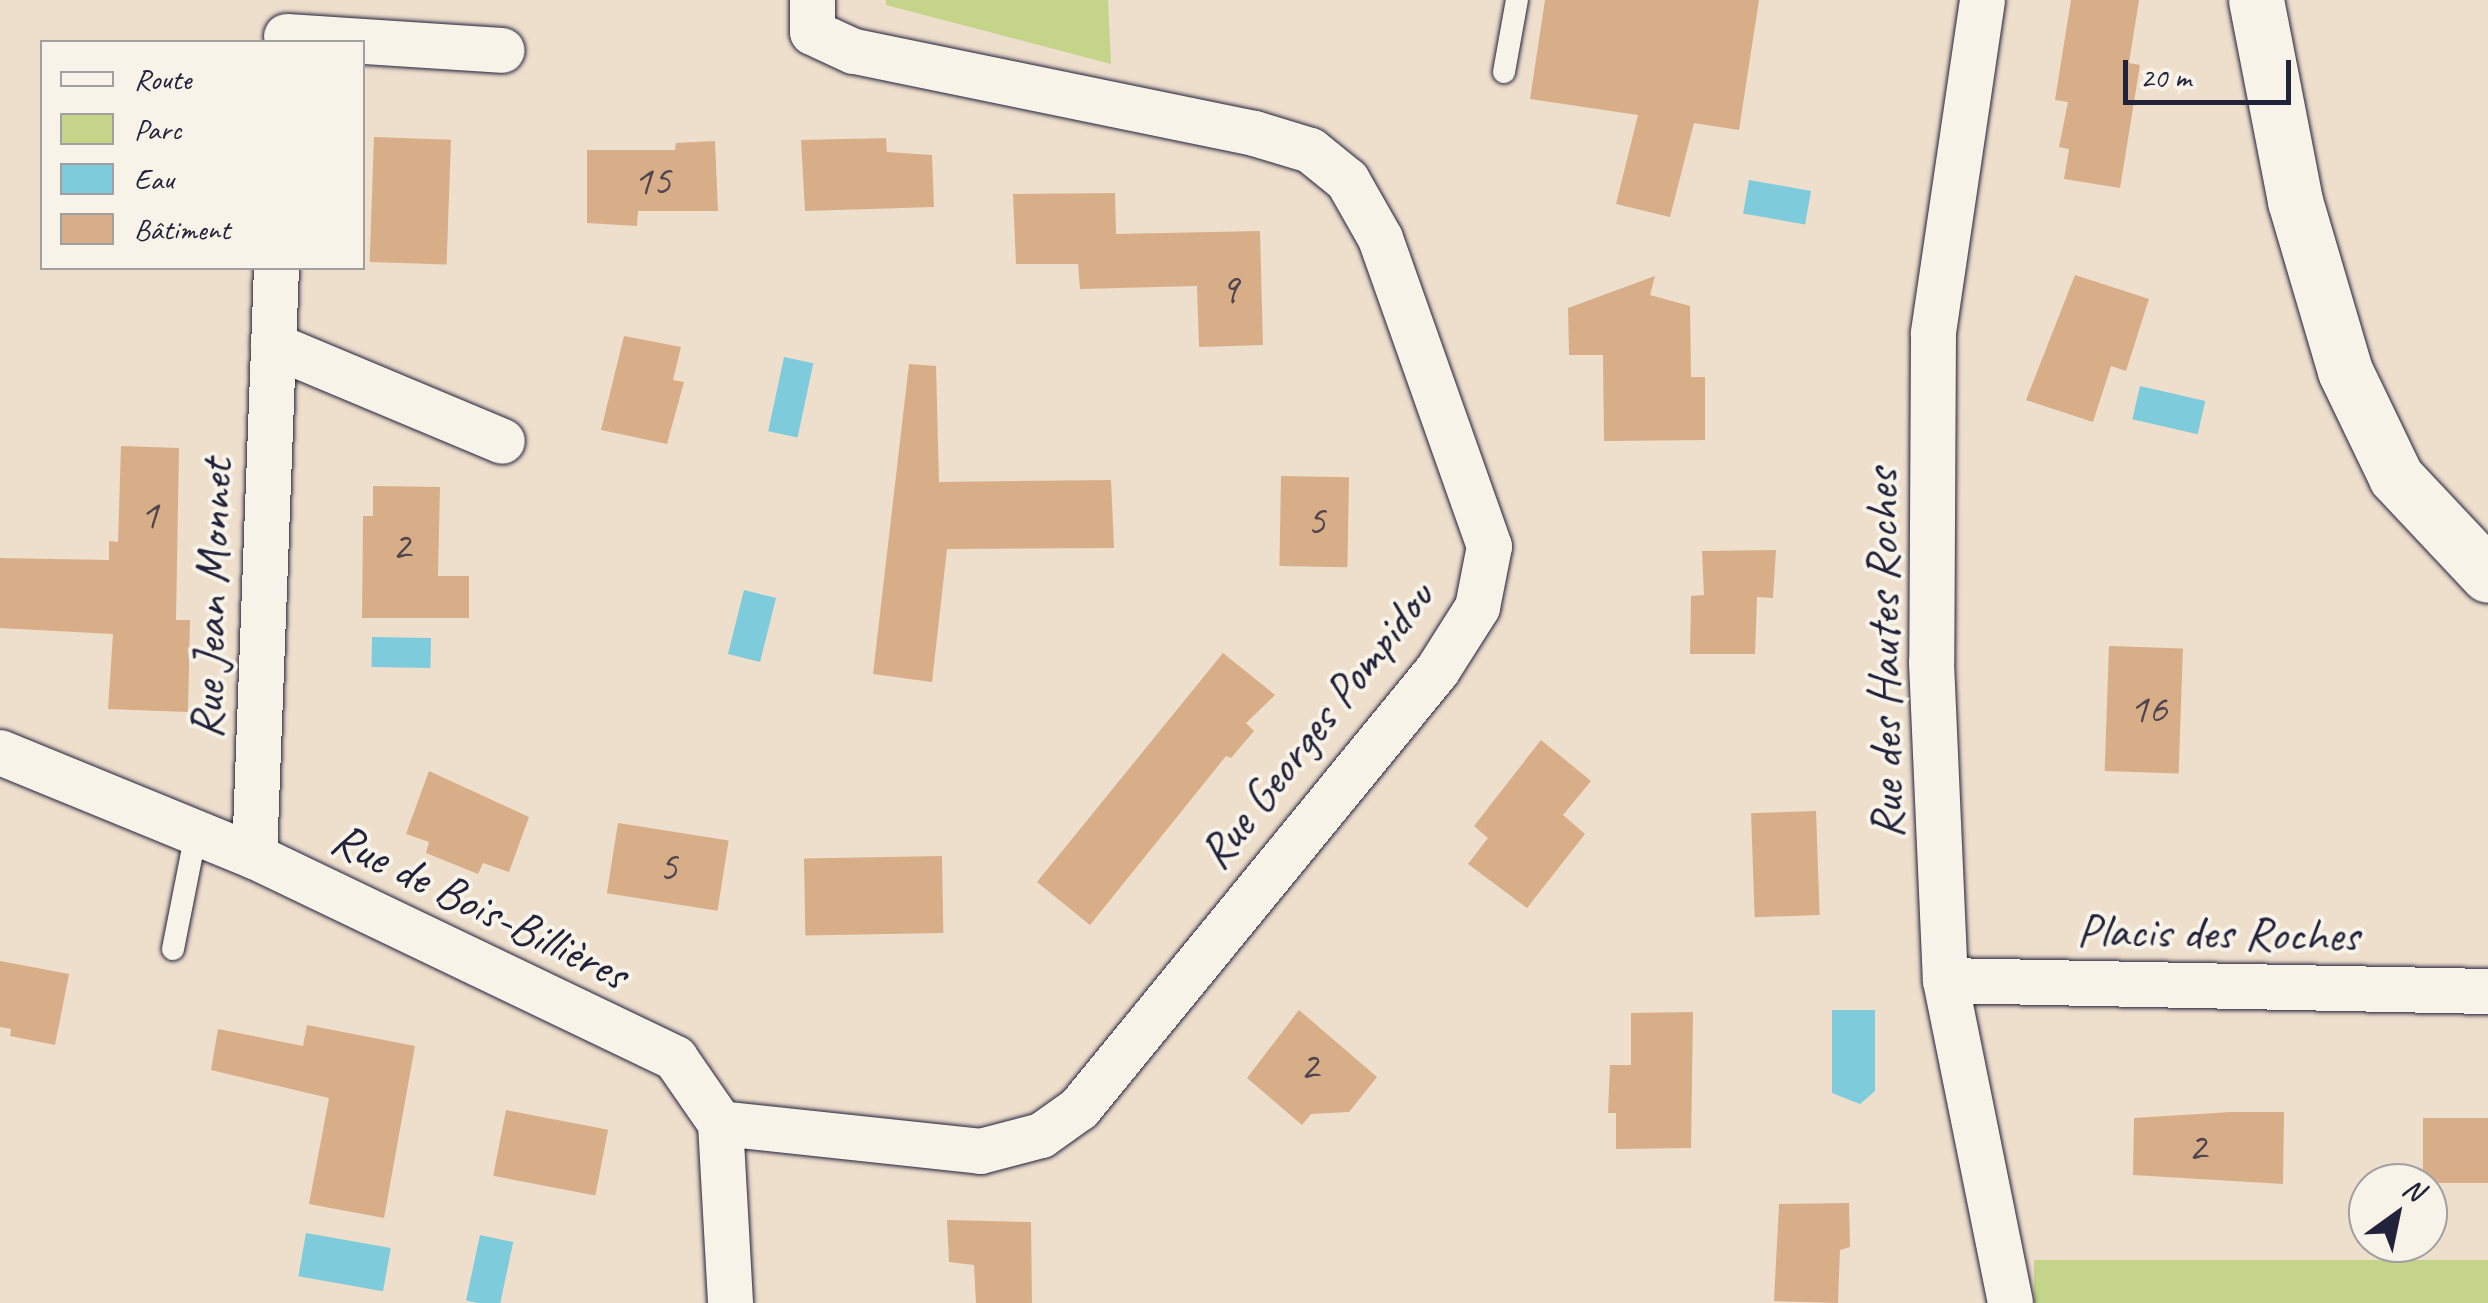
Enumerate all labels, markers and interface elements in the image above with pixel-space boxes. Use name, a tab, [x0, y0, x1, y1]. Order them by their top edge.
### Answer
legend	[40, 40, 365, 270]
scale bar	[2128, 40, 2296, 102]
text: 20 m	[2140, 58, 2191, 96]
text: Route	[134, 60, 191, 98]
text: Parc	[134, 110, 181, 148]
house number: 15	[633, 156, 671, 206]
text: Eau	[134, 160, 174, 198]
text: Bâtiment	[134, 210, 230, 248]
house number: 9	[1220, 264, 1238, 314]
street label: Rue Jean Monnet	[177, 459, 245, 739]
street label: Rue des Hautes Roches	[1852, 469, 1916, 839]
house number: 1	[140, 490, 158, 540]
house number: 5	[1307, 496, 1325, 546]
house number: 2	[392, 521, 410, 571]
street label: Rue Georges Pompidou	[1186, 570, 1446, 880]
house number: 16	[2129, 684, 2167, 734]
street label: Rue de Bois-Billières	[322, 809, 638, 1003]
house number: 5	[659, 842, 677, 892]
street label: Placis des Roches	[2077, 902, 2359, 964]
house number: 2	[1300, 1041, 1318, 1091]
house number: 2	[2188, 1122, 2206, 1172]
north arrow	[2348, 1163, 2448, 1263]
text: N	[2397, 1170, 2430, 1208]

